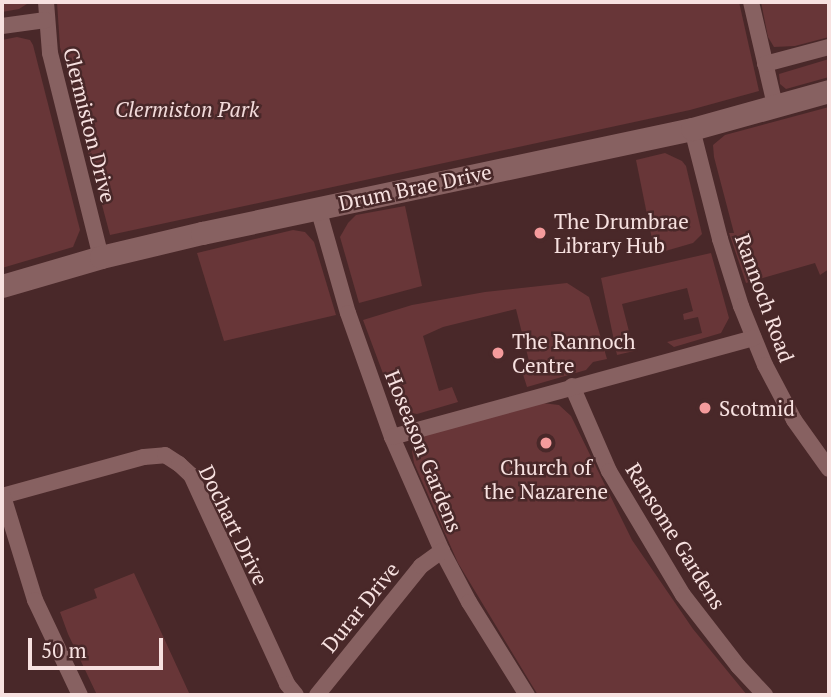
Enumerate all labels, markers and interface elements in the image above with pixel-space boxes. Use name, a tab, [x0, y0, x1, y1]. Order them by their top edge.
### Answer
street label: Clermiston Drive	[59, 45, 121, 205]
park label: Clermiston Park	[115, 96, 259, 122]
street label: Drum Brae Drive	[336, 159, 494, 215]
place label: The Drumbrae Library Hub	[554, 208, 689, 258]
marker: The Drumbrae Library Hub	[532, 225, 548, 241]
street label: Rannoch Road	[730, 230, 800, 366]
place label: The Rannoch Centre	[512, 328, 636, 378]
marker: The Rannoch Centre	[490, 345, 506, 361]
street label: Hoseason Gardens	[380, 366, 468, 536]
place label: Scotmid	[719, 395, 795, 421]
marker: Scotmid	[697, 400, 713, 416]
marker: Church of the Nazarene	[538, 435, 554, 451]
place label: Church of the Nazarene	[484, 454, 608, 504]
street label: Ransome Gardens	[621, 458, 731, 614]
street label: Dochart Drive	[194, 461, 274, 589]
street label: Durar Drive	[316, 557, 404, 657]
scale bar	[32, 624, 166, 668]
text: 50 m	[41, 636, 87, 664]

